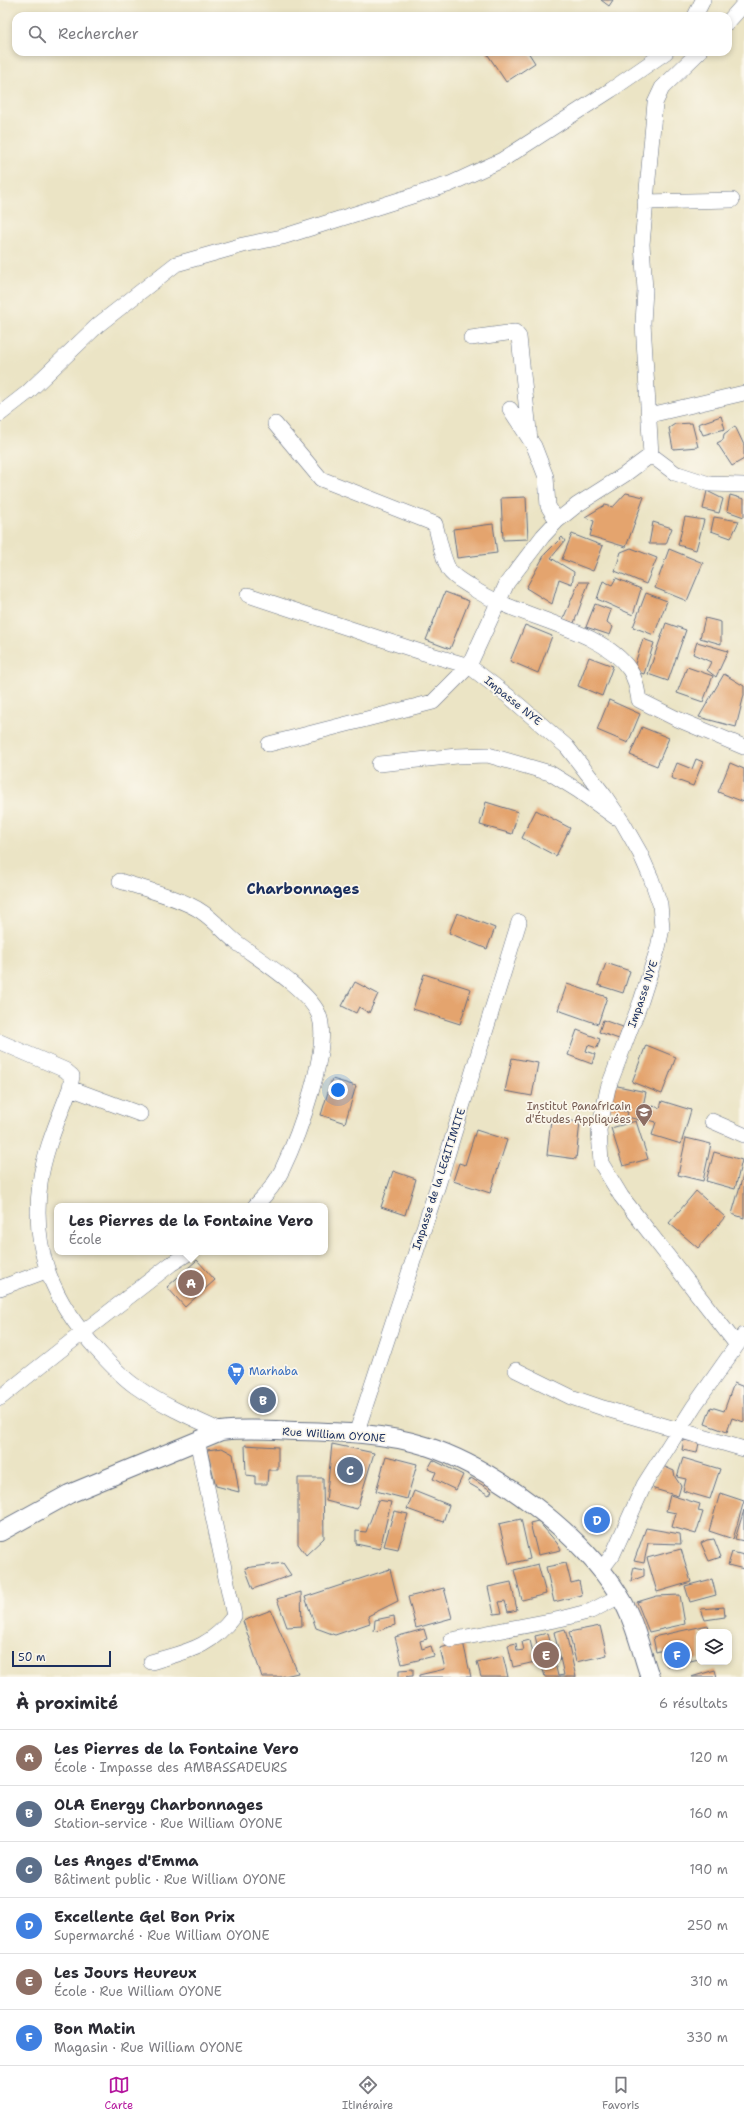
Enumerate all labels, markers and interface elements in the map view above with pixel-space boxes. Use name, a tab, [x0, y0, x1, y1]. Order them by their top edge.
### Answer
search box	[12, 12, 732, 56]
icon: search	[26, 23, 48, 45]
text: Rechercher	[58, 24, 139, 44]
street label: Impasse NYE	[481, 673, 545, 729]
district label: Charbonnages	[246, 879, 360, 899]
street label: Impasse NYE	[624, 958, 662, 1030]
your location	[328, 1080, 348, 1100]
place label: Institut Panafricain d'Études Appliquées	[525, 1099, 631, 1127]
school or university icon: Institut Panafricain d'Études Appliquées	[634, 1102, 654, 1127]
street label: Impasse de la LEGITIMITE	[409, 1106, 469, 1252]
popup	[54, 1203, 328, 1255]
text: Les Pierres de la Fontaine Vero	[69, 1211, 313, 1231]
text: École	[69, 1231, 102, 1248]
pin: A	[178, 1268, 204, 1298]
supermarket icon: Marhaba	[226, 1361, 246, 1386]
place label: Marhaba	[249, 1364, 298, 1379]
pin: B	[250, 1385, 276, 1415]
street label: Rue William OYONE	[282, 1424, 386, 1446]
pin: C	[337, 1455, 363, 1485]
pin: D	[584, 1505, 610, 1535]
map controls	[696, 1629, 732, 1665]
button: layers	[696, 1629, 732, 1665]
pin: E	[533, 1640, 559, 1670]
pin: F	[664, 1640, 690, 1670]
scale bar	[12, 1649, 111, 1668]
text: 50 m	[18, 1650, 46, 1665]
text: À proximité	[16, 1692, 118, 1714]
text: 6 résultats	[659, 1695, 728, 1712]
text: Les Pierres de la Fontaine Vero	[54, 1739, 299, 1759]
text: A	[24, 1749, 34, 1766]
text: 120 m	[690, 1749, 728, 1766]
text: École · Impasse des AMBASSADEURS	[54, 1759, 287, 1776]
text: OLA Energy Charbonnages	[54, 1795, 263, 1815]
text: B	[25, 1805, 33, 1822]
text: 160 m	[690, 1805, 728, 1822]
text: Station-service · Rue William OYONE	[54, 1815, 283, 1832]
text: Les Anges d'Emma	[54, 1851, 199, 1871]
text: C	[25, 1861, 33, 1878]
text: 190 m	[689, 1861, 728, 1878]
text: Bâtiment public · Rue William OYONE	[54, 1871, 286, 1888]
text: Excellente Gel Bon Prix	[54, 1907, 235, 1927]
text: D	[24, 1917, 34, 1934]
text: 250 m	[687, 1917, 728, 1934]
text: Supermarché · Rue William OYONE	[54, 1927, 270, 1944]
text: Les Jours Heureux	[54, 1963, 197, 1983]
text: E	[25, 1973, 33, 1990]
text: 310 m	[690, 1973, 728, 1990]
text: École · Rue William OYONE	[54, 1983, 222, 2000]
text: Bon Matin	[54, 2019, 135, 2039]
text: F	[25, 2029, 33, 2046]
text: 330 m	[686, 2029, 728, 2046]
text: Magasin · Rue William OYONE	[54, 2039, 243, 2056]
tab: Carte	[104, 2074, 133, 2113]
tab: Itinéraire	[342, 2074, 393, 2113]
tab: Favoris	[602, 2074, 640, 2113]

